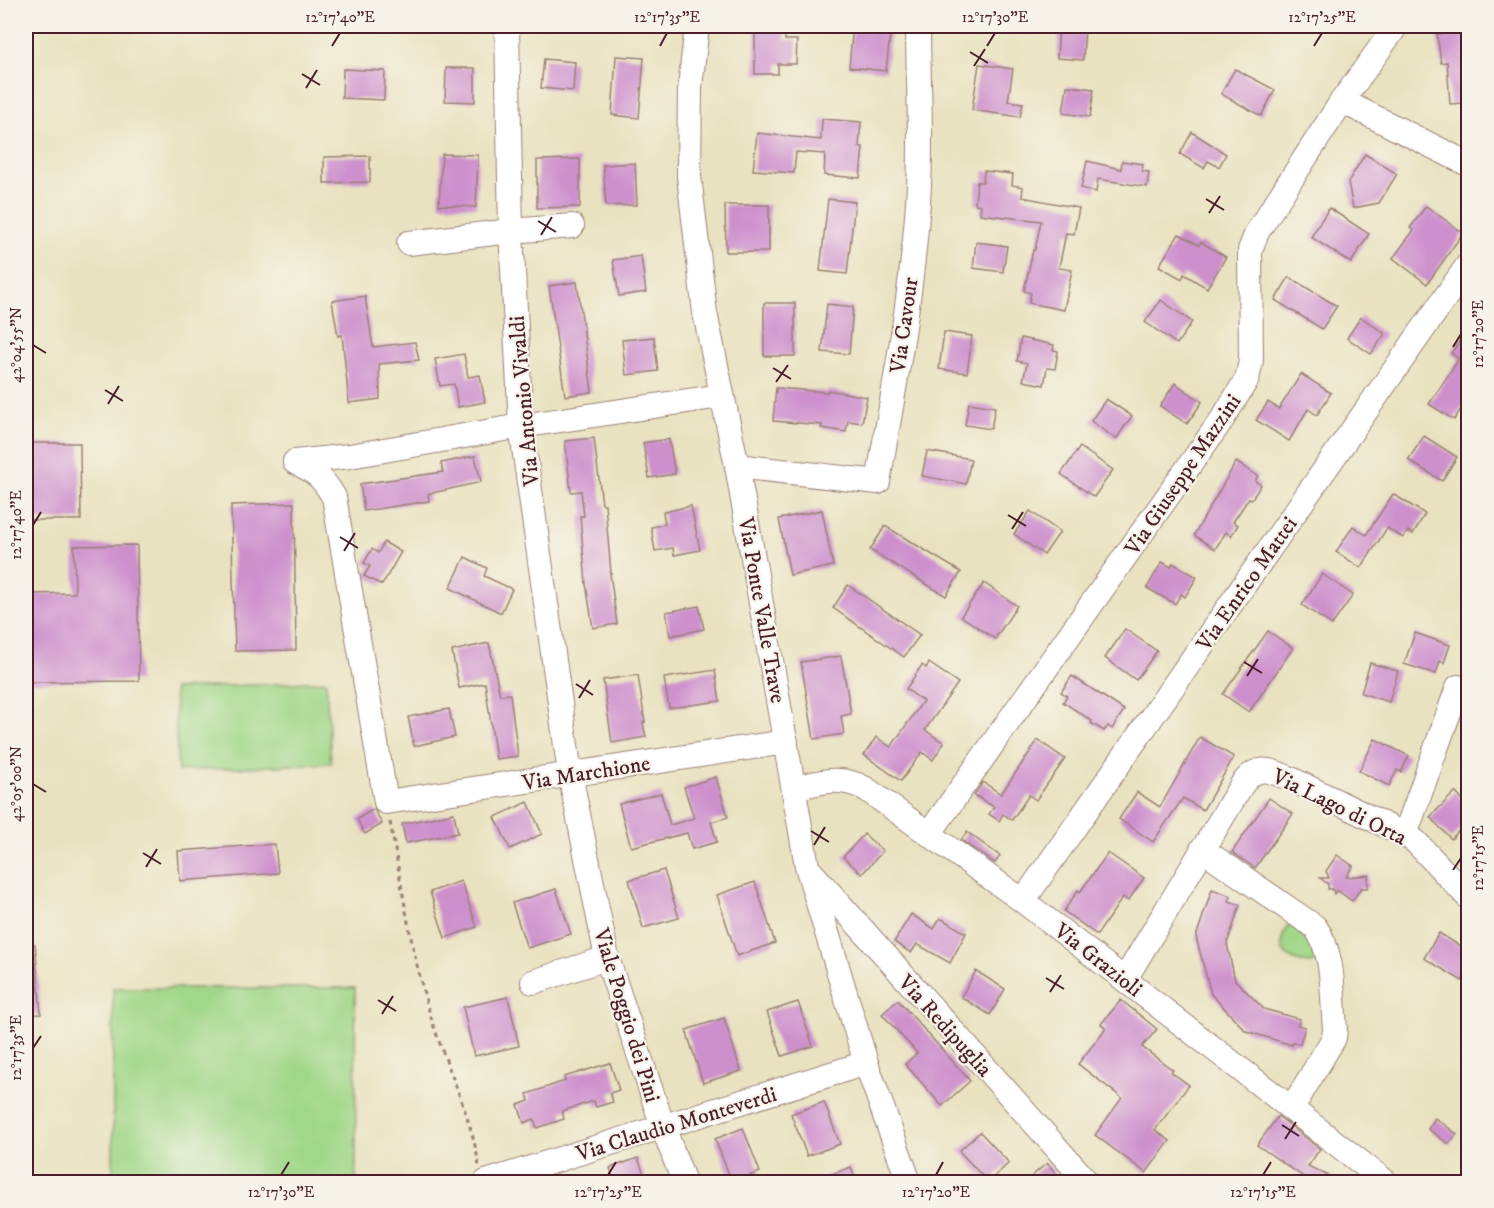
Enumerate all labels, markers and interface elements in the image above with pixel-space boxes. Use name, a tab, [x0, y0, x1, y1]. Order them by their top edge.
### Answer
text: 12°17'40"E	[305, 8, 375, 27]
text: 12°17'35"E	[634, 8, 700, 27]
text: 12°17'30"E	[962, 8, 1029, 27]
text: 12°17'25"E	[1288, 8, 1356, 27]
street label: Via Cavour	[884, 275, 925, 376]
text: 12°17'20"E	[1469, 299, 1488, 368]
text: 42°04'55"N	[7, 307, 26, 383]
street label: Via Antonio Vivaldi	[504, 315, 545, 488]
street label: Via Giuseppe Mazzini	[1119, 389, 1247, 562]
text: 12°17'40"E	[7, 490, 26, 560]
street label: Via Enrico Mattei	[1190, 512, 1304, 657]
street label: Via Ponte Valle Trave	[732, 514, 791, 705]
text: 42°05'00"N	[7, 746, 26, 822]
street label: Via Marchione	[519, 750, 652, 797]
street label: Via Lago di Orta	[1267, 763, 1412, 852]
text: 12°17'15"E	[1469, 825, 1488, 891]
street label: Via Grazioli	[1048, 917, 1148, 1003]
street label: Viale Poggio dei Pini	[587, 924, 666, 1106]
street label: Via Redipuglia	[891, 969, 998, 1083]
text: 12°17'35"E	[7, 1015, 26, 1081]
street label: Via Claudio Monteverdi	[572, 1081, 780, 1168]
text: 12°17'30"E	[248, 1183, 315, 1202]
text: 12°17'25"E	[574, 1183, 642, 1202]
text: 12°17'20"E	[902, 1183, 971, 1202]
text: 12°17'15"E	[1230, 1183, 1296, 1202]

